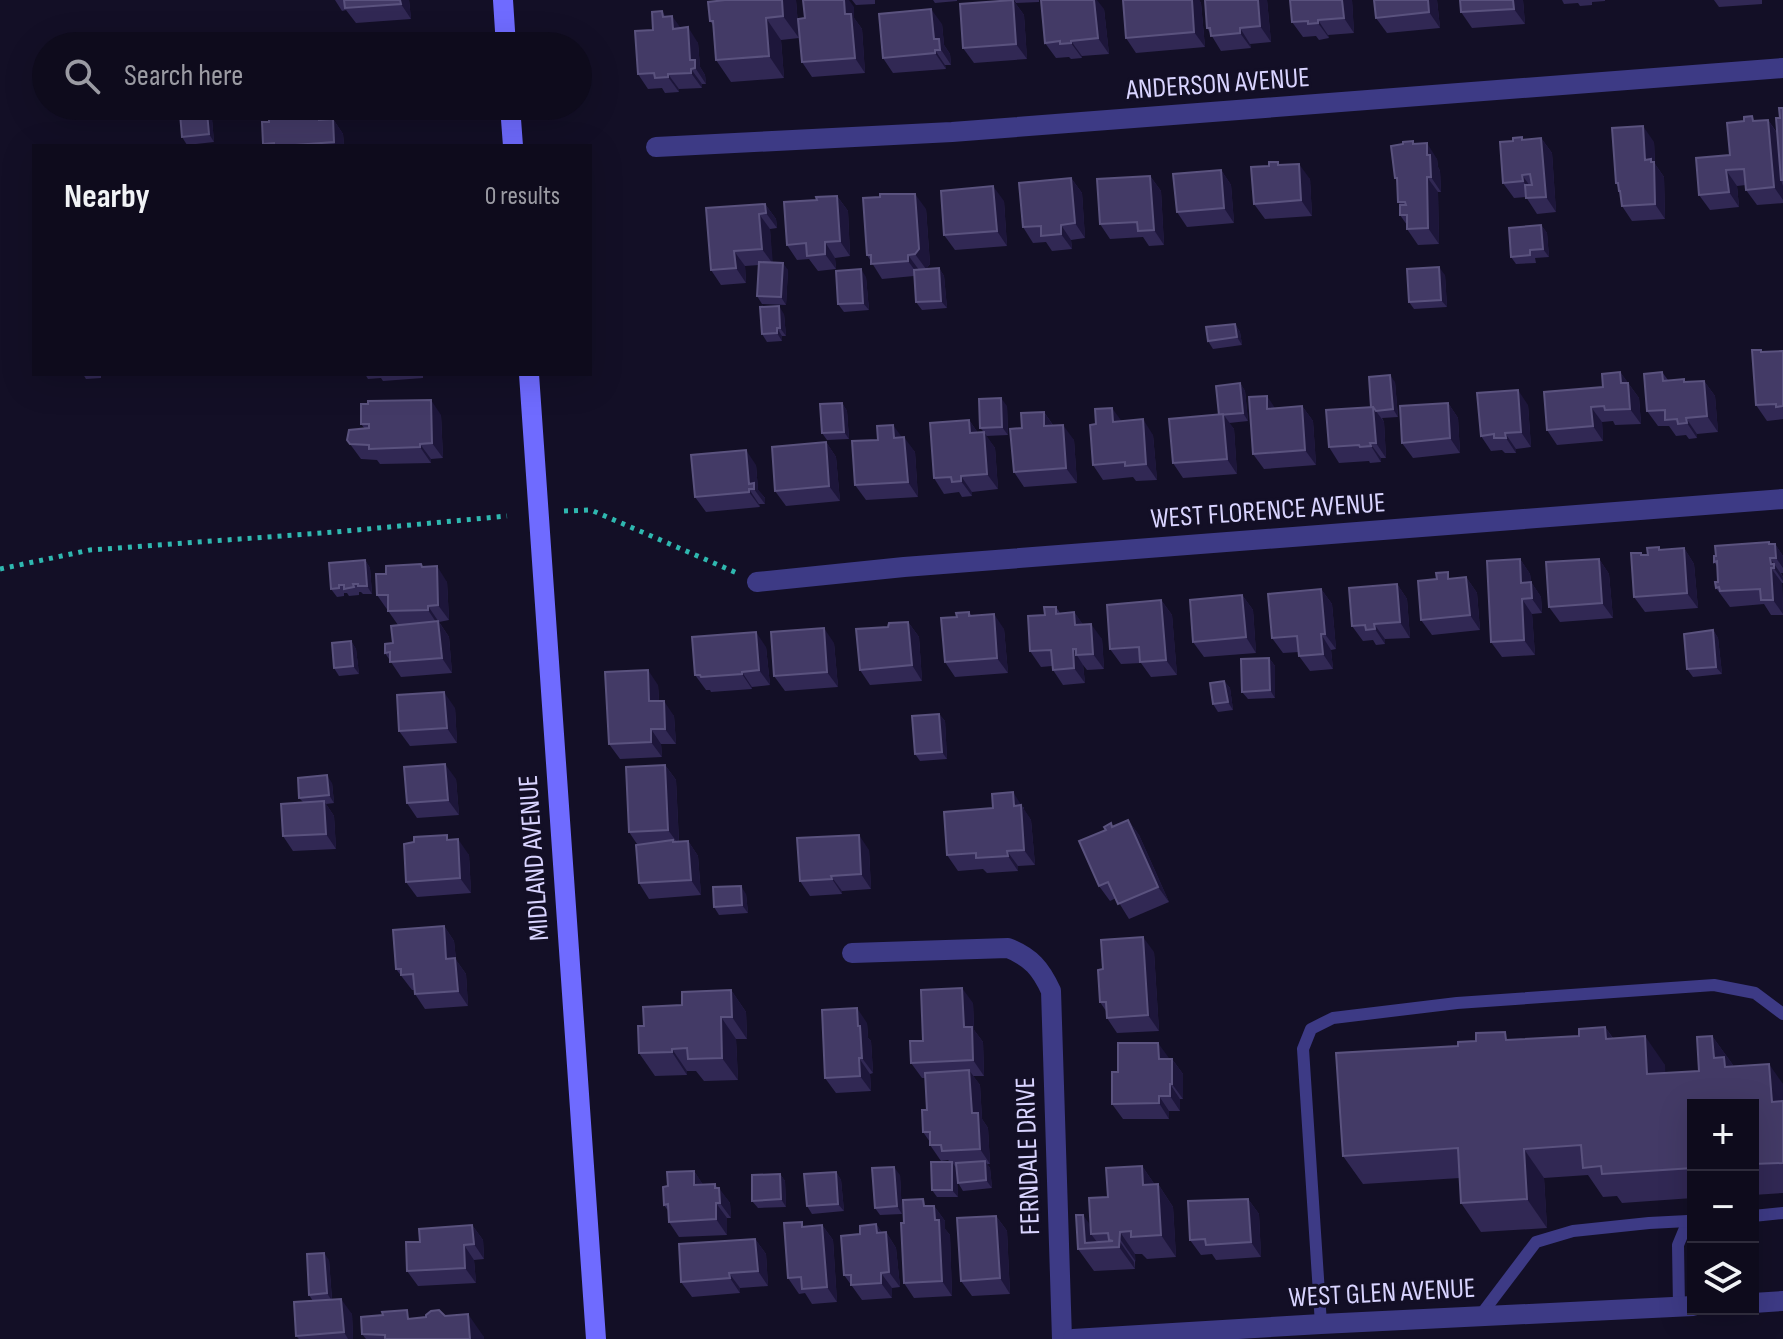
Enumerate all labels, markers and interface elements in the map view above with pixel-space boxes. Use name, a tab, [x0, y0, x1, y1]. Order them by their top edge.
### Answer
search box	[32, 32, 592, 120]
icon: search	[60, 54, 104, 98]
text: Search here	[124, 58, 243, 94]
street label: ANDERSON AVENUE	[1124, 61, 1311, 107]
text: Nearby	[64, 176, 150, 217]
text: 0 results	[485, 181, 560, 212]
street label: WEST FLORENCE AVENUE	[1149, 486, 1387, 536]
street label: MIDLAND AVENUE	[512, 774, 556, 942]
street label: FERNDALE DRIVE	[1009, 1076, 1047, 1236]
map controls	[1687, 1099, 1759, 1315]
button: +	[1687, 1099, 1759, 1171]
button: −	[1687, 1171, 1759, 1243]
button: layers	[1687, 1243, 1759, 1315]
street label: WEST GLEN AVENUE	[1288, 1272, 1476, 1314]

